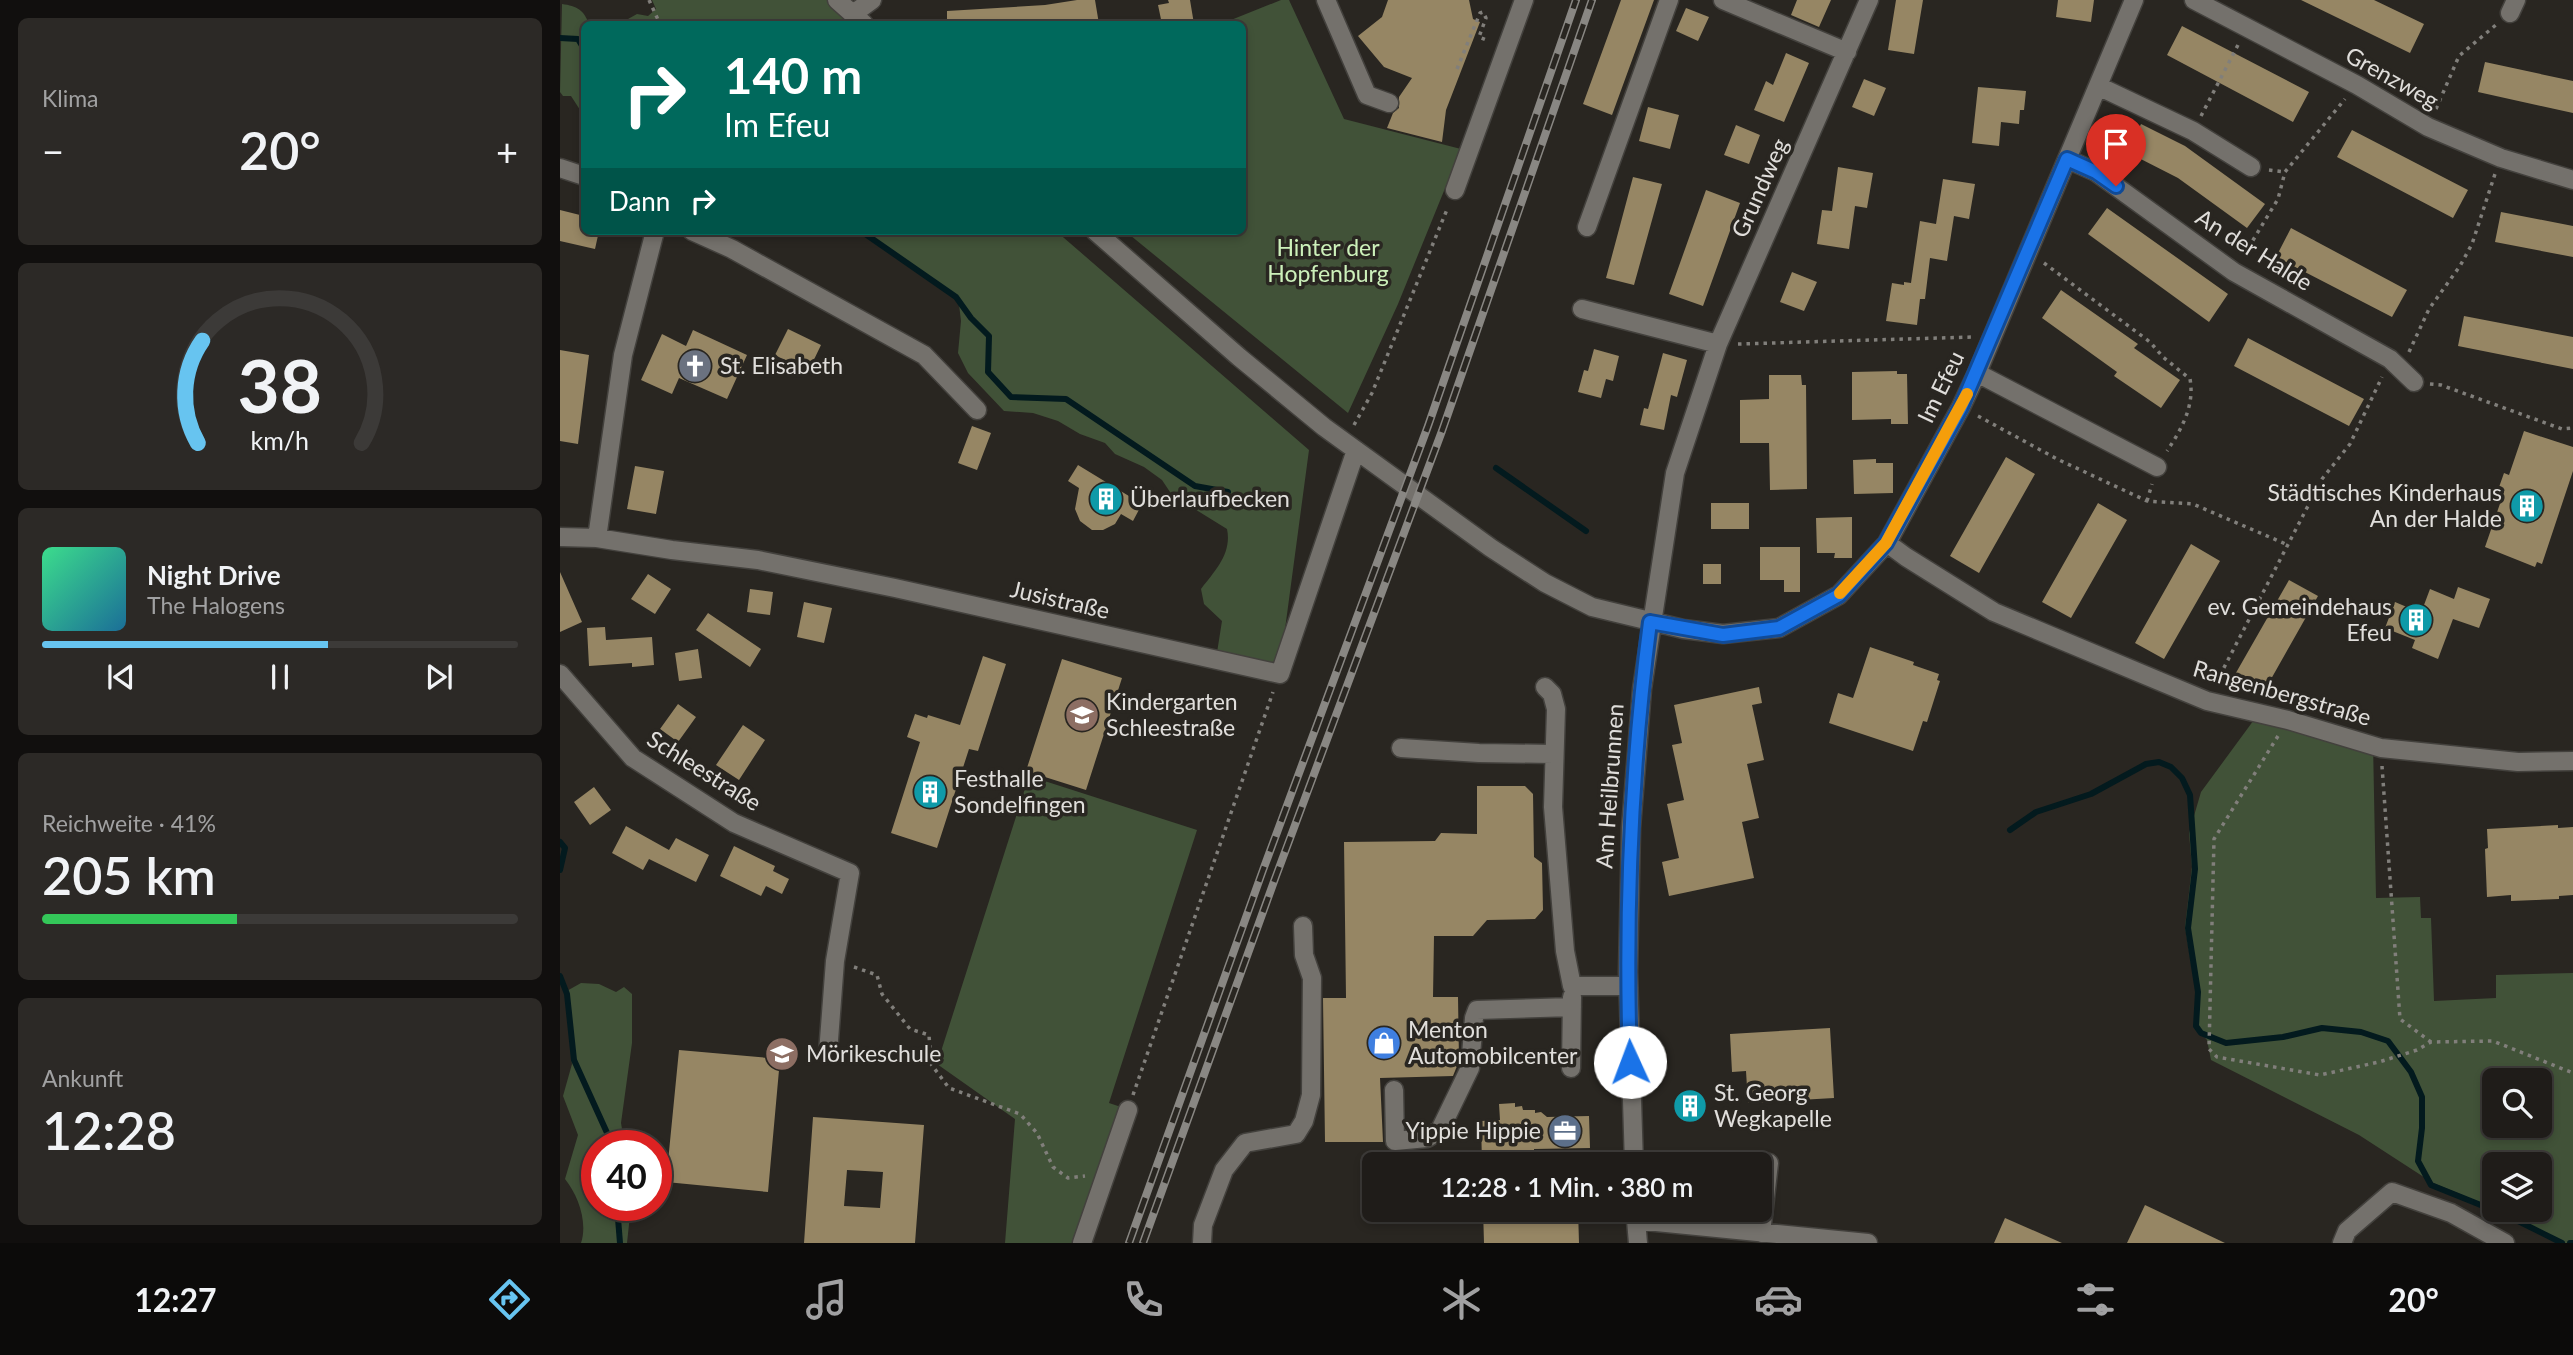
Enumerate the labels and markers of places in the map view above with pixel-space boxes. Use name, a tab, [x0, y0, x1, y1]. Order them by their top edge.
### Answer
pin	[2086, 114, 2146, 186]
church icon: St. Elisabeth	[676, 347, 714, 385]
place label: St. Elisabeth	[720, 351, 843, 379]
place label: Städtisches Kinderhaus An der Halde	[2268, 478, 2502, 532]
building icon: Überlaufbecken	[1087, 480, 1125, 518]
place label: Überlaufbecken	[1130, 484, 1290, 512]
building icon: Städtisches Kinderhaus An der Halde	[2508, 487, 2546, 525]
place label: ev. Gemeindehaus Efeu	[2207, 592, 2392, 646]
building icon: ev. Gemeindehaus Efeu	[2397, 601, 2435, 639]
place label: Kindergarten Schleestraße	[1106, 687, 1238, 741]
school or university icon: Kindergarten Schleestraße	[1063, 696, 1101, 734]
place label: Festhalle Sondelfingen	[954, 764, 1086, 818]
building icon: Festhalle Sondelfingen	[911, 773, 949, 811]
place label: Menton Automobilcenter	[1408, 1015, 1578, 1069]
shop icon: Menton Automobilcenter	[1365, 1024, 1403, 1062]
school or university icon: Mörikeschule	[763, 1035, 801, 1073]
place label: Mörikeschule	[806, 1039, 941, 1067]
place label: St. Georg Wegkapelle	[1714, 1078, 1832, 1132]
building icon: St. Georg Wegkapelle	[1671, 1087, 1709, 1125]
office icon: Yippie Hippie	[1546, 1112, 1584, 1150]
place label: Yippie Hippie	[1405, 1116, 1541, 1144]

